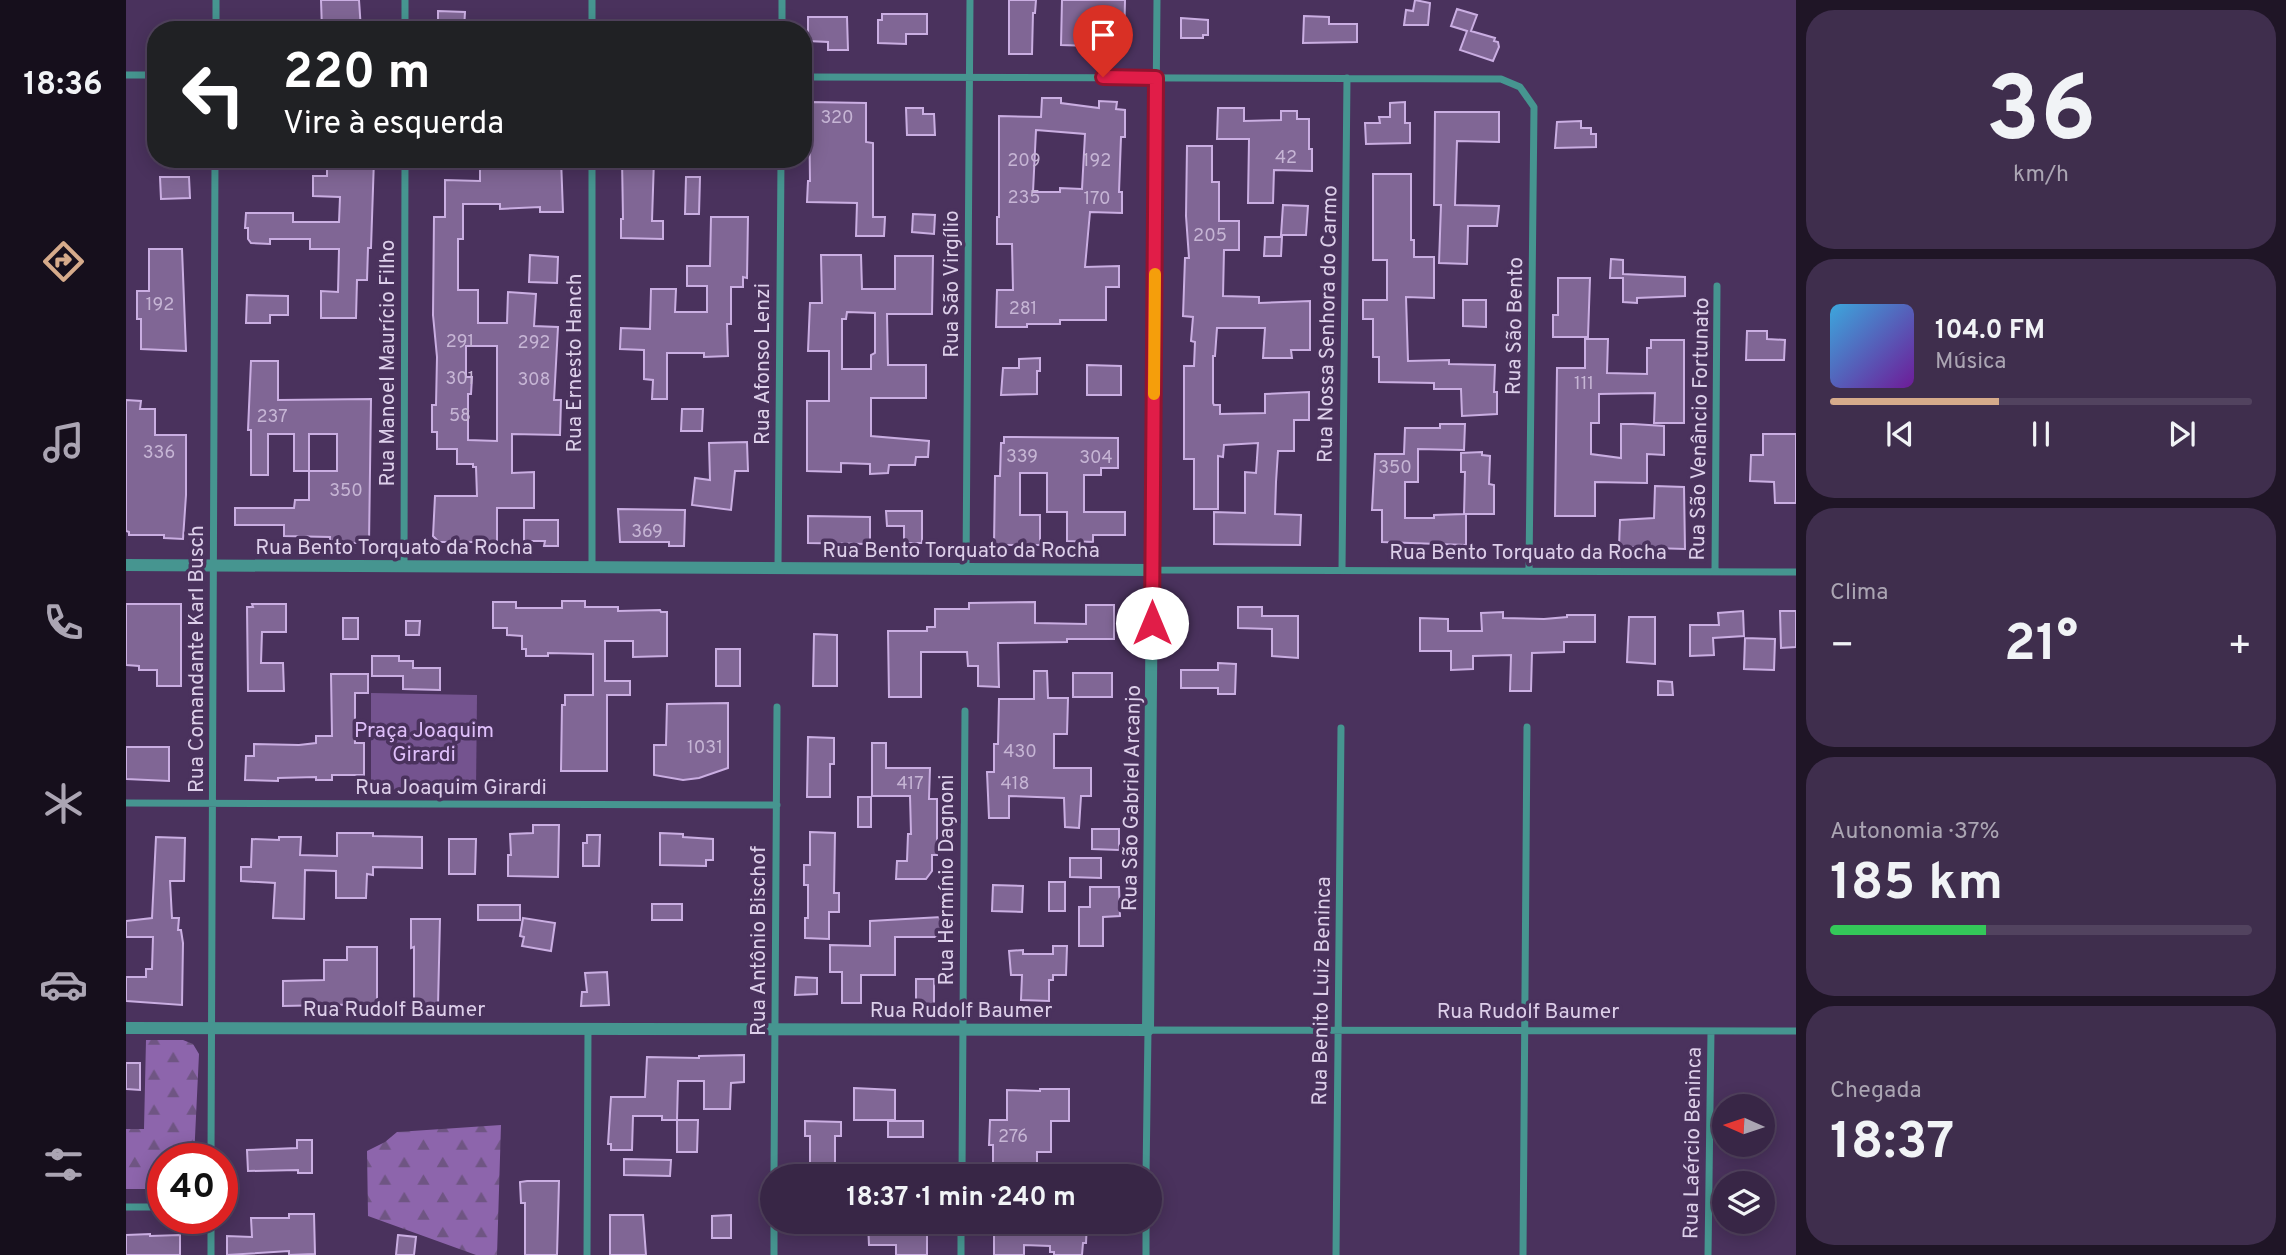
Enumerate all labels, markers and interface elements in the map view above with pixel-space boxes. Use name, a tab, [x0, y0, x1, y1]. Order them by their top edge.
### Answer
pin	[1073, 5, 1133, 77]
icon: arrive	[1084, 16, 1122, 54]
text: 220 m	[283, 44, 430, 106]
icon: left	[168, 49, 259, 140]
text: 36	[1986, 58, 2096, 173]
text: 18:36	[23, 66, 103, 106]
text: Vire à esquerda	[283, 105, 504, 145]
house number: 320	[820, 107, 854, 130]
house number: 42	[1275, 147, 1297, 170]
house number: 209	[1007, 150, 1041, 173]
house number: 192	[1083, 150, 1111, 173]
text: km/h	[2013, 161, 2069, 190]
street label: Rua Nossa Senhora do Carmo	[1313, 185, 1344, 463]
house number: 235	[1007, 187, 1041, 210]
house number: 170	[1083, 188, 1111, 211]
street label: Rua São Virgílio	[939, 210, 966, 358]
house number: 205	[1193, 225, 1227, 248]
icon: directions	[39, 237, 88, 286]
street label: Rua Manoel Maurício Filho	[375, 240, 402, 486]
street label: Rua São Bento	[1501, 257, 1530, 395]
street label: Rua Ernesto Hanch	[562, 273, 589, 453]
street label: Rua Afonso Lenzi	[750, 283, 777, 445]
house number: 192	[146, 294, 174, 317]
street label: Rua São Venâncio Fortunato	[1685, 297, 1716, 561]
house number: 281	[1009, 298, 1037, 321]
text: 104.0 FM	[1935, 315, 2045, 348]
house number: 291	[446, 331, 474, 354]
house number: 292	[518, 332, 550, 355]
text: Música	[1935, 348, 2006, 377]
house number: 301	[446, 368, 474, 391]
house number: 308	[517, 369, 551, 392]
house number: 111	[1574, 373, 1594, 396]
house number: 58	[449, 405, 471, 428]
house number: 237	[256, 406, 288, 429]
icon: previous	[1881, 415, 1919, 453]
icon: pause	[2022, 415, 2060, 453]
icon: next	[2163, 415, 2201, 453]
icon: music	[39, 418, 88, 467]
house number: 336	[143, 442, 175, 465]
house number: 339	[1006, 446, 1038, 469]
house number: 304	[1079, 447, 1113, 470]
house number: 350	[1378, 457, 1412, 480]
house number: 350	[329, 480, 363, 503]
house number: 369	[631, 521, 663, 544]
street label: Rua Comandante Karl Busch	[184, 525, 211, 793]
street label: Rua Bento Torquato da Rocha	[255, 535, 533, 562]
street label: Rua Bento Torquato da Rocha	[822, 538, 1100, 565]
street label: Rua Bento Torquato da Rocha	[1389, 540, 1667, 567]
text: Clima	[1830, 579, 1888, 608]
position arrow	[1115, 586, 1189, 660]
icon: phone	[39, 598, 88, 647]
text: 21°	[2004, 613, 2078, 679]
text: −	[1830, 623, 1855, 672]
text: +	[2227, 623, 2252, 672]
street label: Rua São Gabriel Arcanjo	[1117, 685, 1148, 911]
park label: Praça Joaquim Girardi	[354, 718, 494, 769]
house number: 1031	[687, 737, 723, 760]
house number: 430	[1003, 741, 1037, 764]
house number: 417	[896, 773, 924, 796]
house number: 418	[1001, 773, 1029, 796]
street label: Rua Hermínio Dagnoni	[934, 774, 961, 986]
street label: Rua Joaquim Girardi	[355, 775, 547, 802]
icon: climate	[39, 779, 88, 828]
text: Autonomia · 37%	[1830, 818, 2000, 847]
street label: Rua Antônio Bischof	[746, 846, 773, 1036]
text: 185 km	[1830, 852, 2003, 918]
street label: Rua Benito Luiz Beninca	[1307, 876, 1338, 1106]
icon: car	[39, 960, 88, 1009]
street label: Rua Rudolf Baumer	[303, 997, 485, 1024]
street label: Rua Rudolf Baumer	[870, 998, 1052, 1025]
street label: Rua Rudolf Baumer	[1437, 999, 1619, 1026]
street label: Rua Laércio Beninca	[1678, 1047, 1709, 1239]
text: Chegada	[1830, 1077, 1922, 1106]
north arrow	[1712, 1094, 1774, 1157]
map controls	[1712, 1094, 1775, 1234]
text: 18:37	[1830, 1111, 1954, 1177]
house number: 276	[998, 1126, 1028, 1149]
icon: filters	[39, 1140, 88, 1189]
speed limit sign: 40	[147, 1143, 238, 1234]
button: layers	[1712, 1171, 1775, 1234]
text: 18:37 · 1 min · 240 m	[846, 1182, 1076, 1215]

